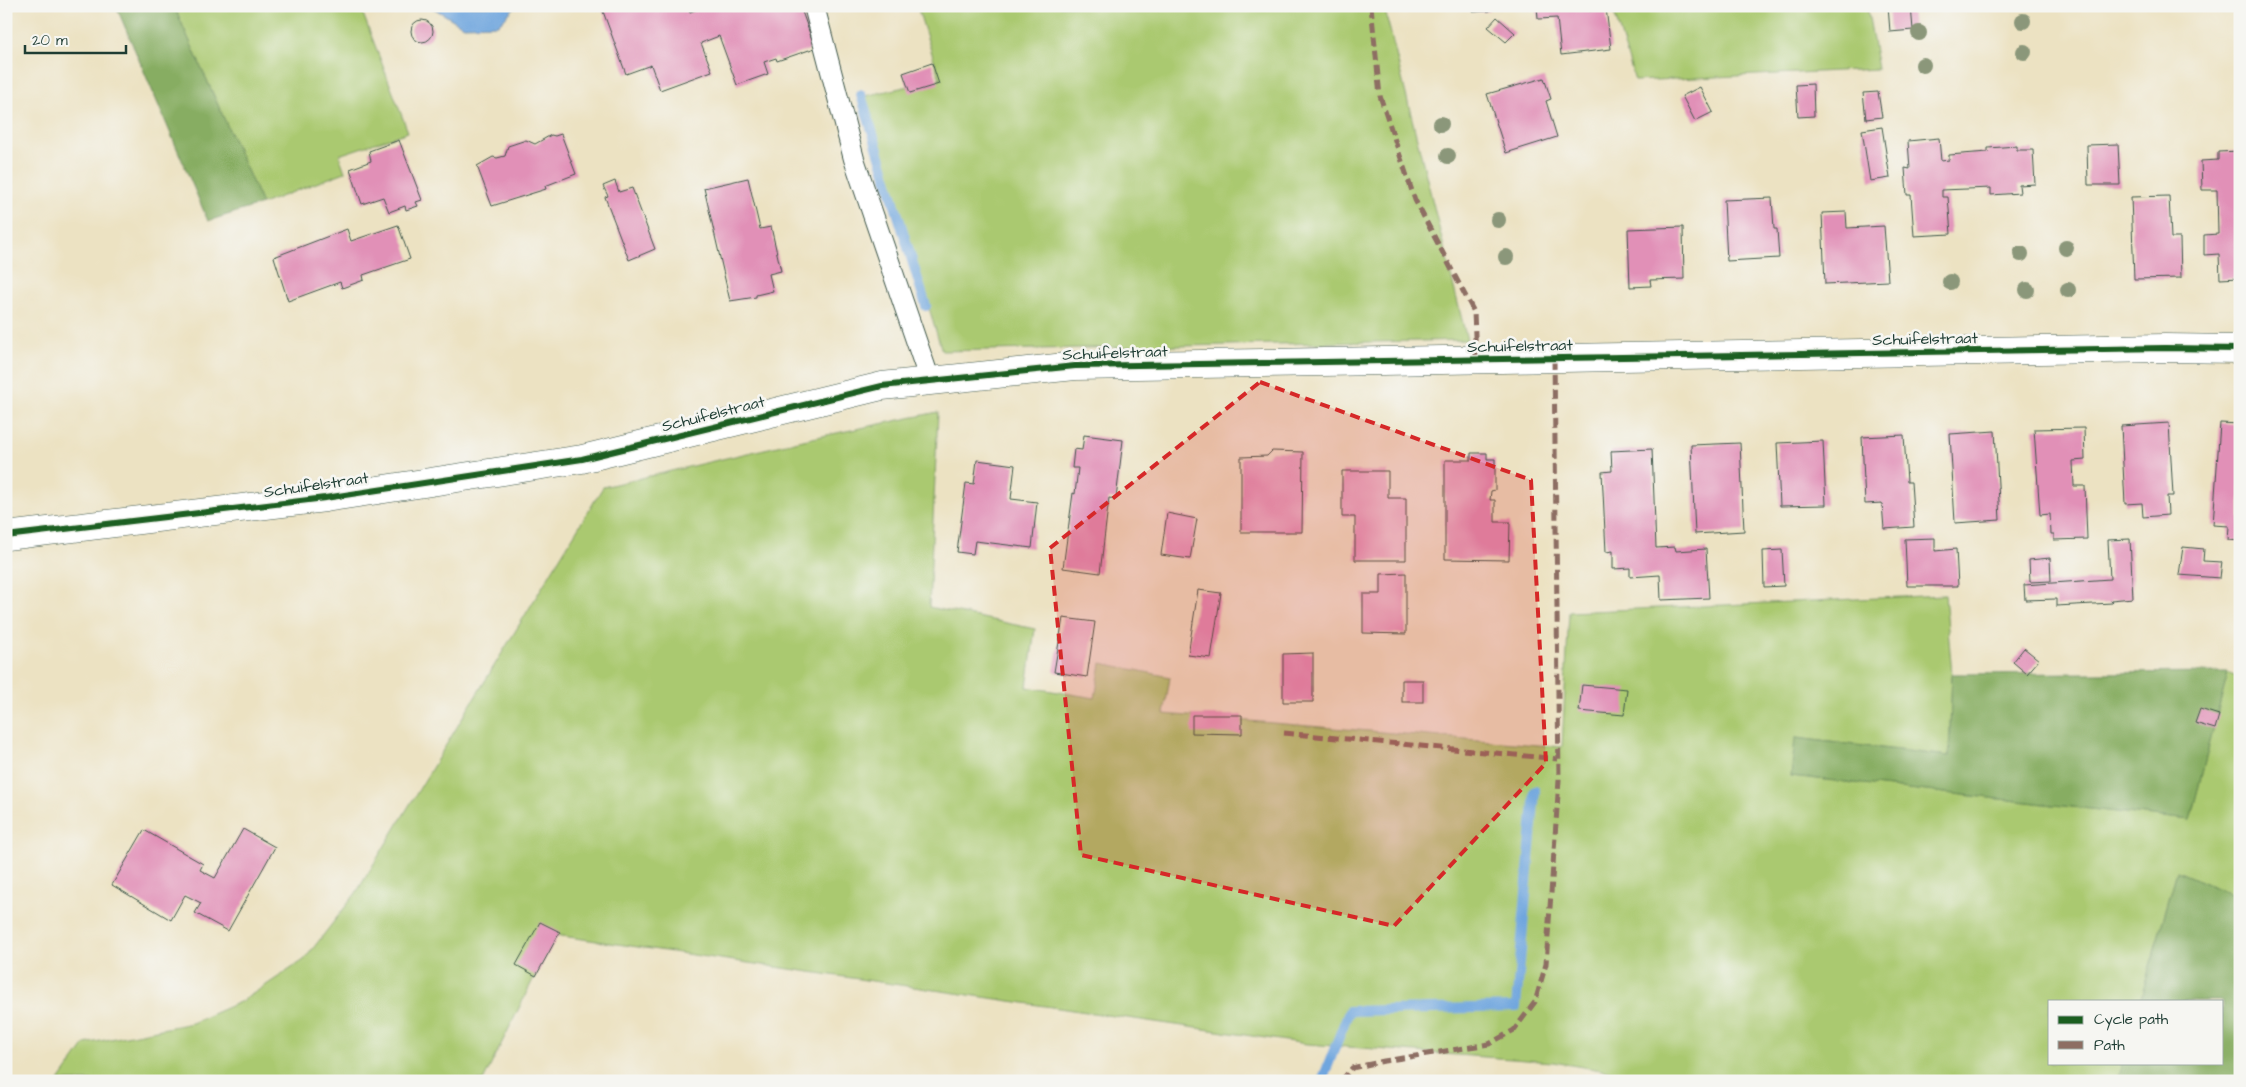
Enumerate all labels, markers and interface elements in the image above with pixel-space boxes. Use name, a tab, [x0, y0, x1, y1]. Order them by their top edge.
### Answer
scale bar	[25, 22, 126, 54]
text: 20 m	[32, 30, 68, 51]
street label: Schuifelstraat	[1872, 327, 1979, 351]
street label: Schuifelstraat	[1467, 334, 1574, 358]
street label: Schuifelstraat	[1062, 340, 1169, 366]
street label: Schuifelstraat	[659, 390, 768, 437]
street label: Schuifelstraat	[262, 467, 370, 503]
legend	[2048, 1000, 2224, 1064]
text: Cycle path	[2094, 1009, 2169, 1031]
text: Path	[2094, 1035, 2125, 1056]

